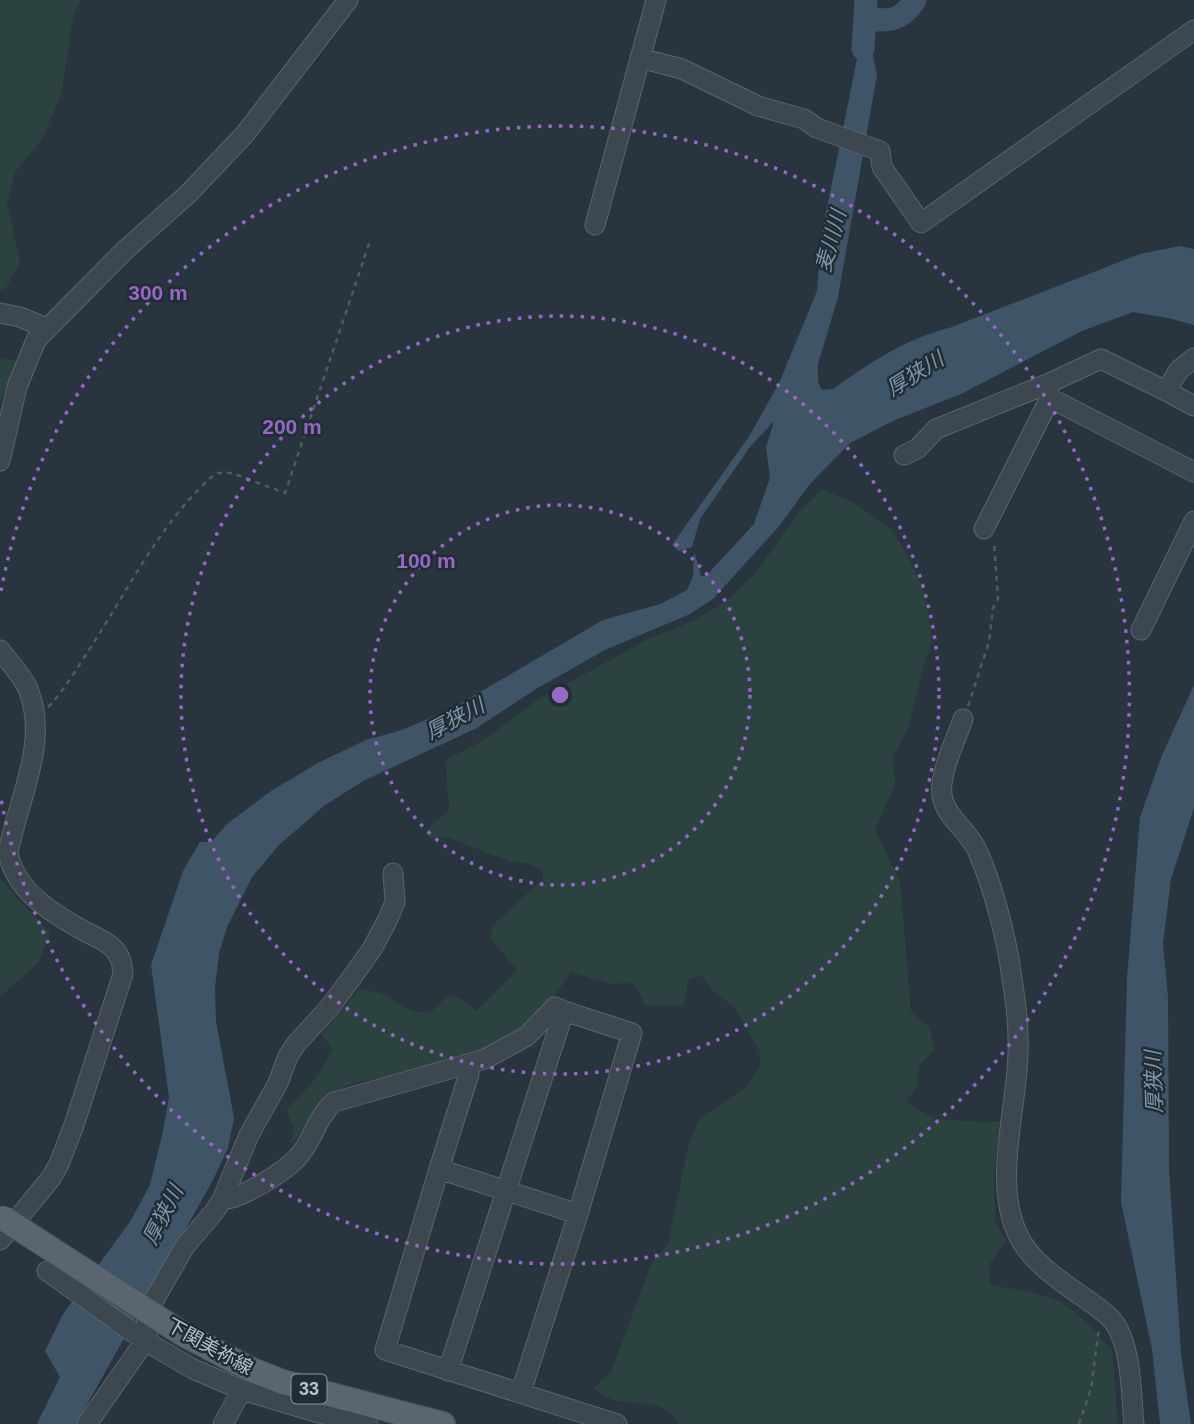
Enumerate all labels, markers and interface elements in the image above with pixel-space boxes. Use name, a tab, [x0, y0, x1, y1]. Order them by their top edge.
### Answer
water label: 麦川川	[811, 206, 850, 274]
text: 300 m	[128, 281, 188, 304]
water label: 厚狭川	[882, 346, 949, 400]
text: 200 m	[262, 415, 322, 438]
text: 100 m	[396, 549, 456, 572]
centre of rings	[548, 683, 572, 707]
water label: 厚狭川	[422, 693, 490, 744]
water label: 厚狭川	[1141, 1048, 1166, 1114]
water label: 厚狭川	[138, 1180, 188, 1248]
street label: 下関美祢線	[163, 1314, 256, 1379]
road number: 33	[292, 1374, 326, 1404]

